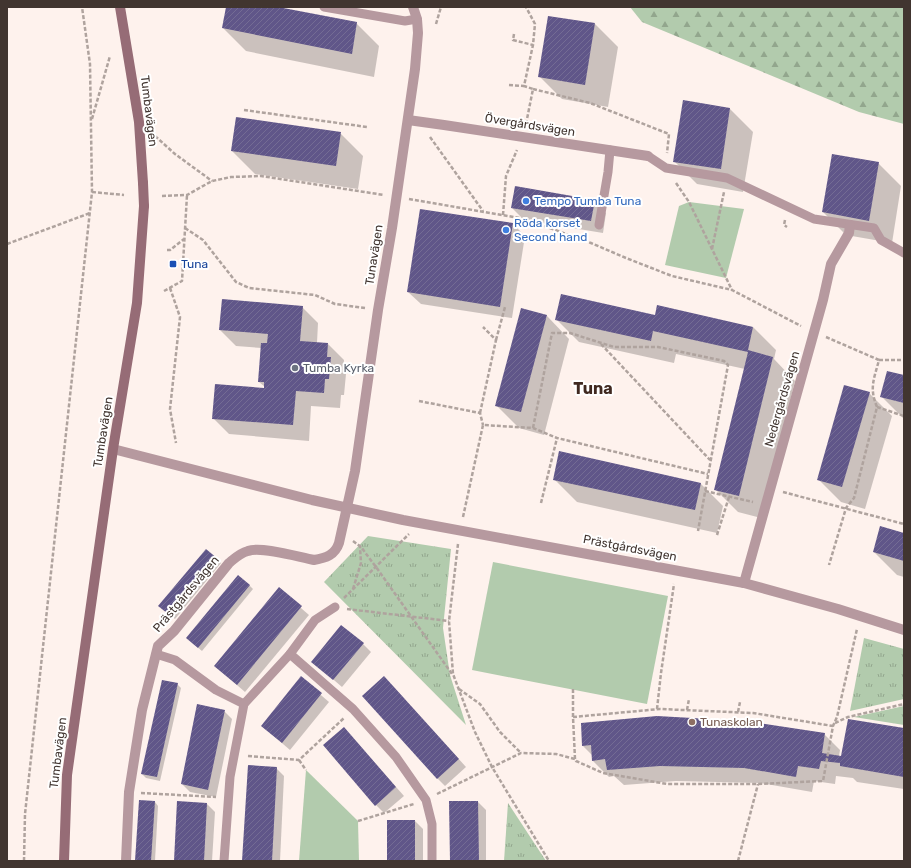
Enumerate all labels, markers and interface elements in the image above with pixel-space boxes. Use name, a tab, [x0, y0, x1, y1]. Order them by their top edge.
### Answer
street label: Tumbavägen	[138, 75, 160, 147]
street label: Övergårdsvägen	[484, 111, 576, 139]
place label: Tempo Tumba Tuna	[534, 194, 641, 208]
marker: Tempo Tumba Tuna	[521, 196, 531, 206]
place label: Röda korset Second hand	[514, 216, 587, 244]
street label: Tunavägen	[362, 224, 386, 286]
marker: Röda korset Second hand	[501, 225, 511, 235]
place label: Tuna	[181, 257, 208, 271]
marker: Tuna	[168, 259, 178, 269]
street label: Nedergårdsvägen	[762, 350, 802, 448]
place label: Tumba Kyrka	[303, 361, 374, 375]
marker: Tumba Kyrka	[290, 363, 300, 373]
district label: Tuna	[573, 379, 613, 398]
street label: Tumbavägen	[90, 395, 116, 469]
street label: Prästgårdsvägen	[582, 532, 678, 564]
street label: Prästgårdsvägen	[150, 553, 222, 635]
place label: Tunaskolan	[700, 715, 763, 729]
street label: Tumbavägen	[47, 717, 69, 789]
marker: Tunaskolan	[687, 717, 697, 727]

